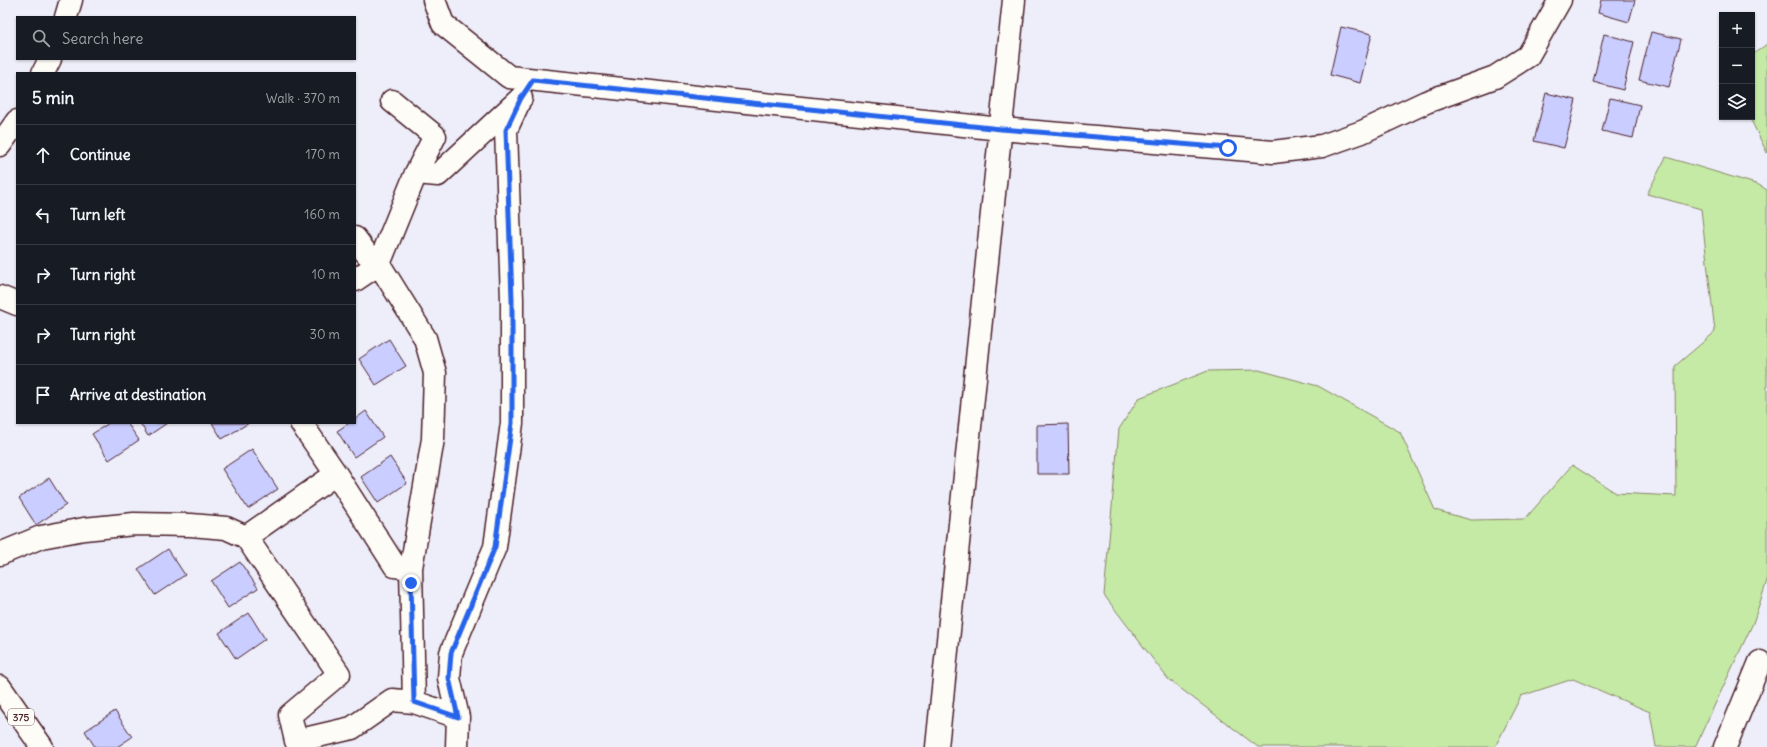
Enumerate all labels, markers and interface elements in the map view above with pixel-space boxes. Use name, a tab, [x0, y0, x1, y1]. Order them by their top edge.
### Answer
map controls	[1719, 12, 1755, 120]
button: +	[1719, 12, 1755, 48]
search box	[16, 16, 356, 60]
icon: search	[30, 27, 52, 49]
text: Search here	[62, 29, 143, 48]
button: −	[1719, 48, 1755, 84]
button: layers	[1719, 84, 1755, 120]
text: 5 min	[32, 87, 74, 109]
text: Walk · 370 m	[266, 90, 340, 107]
route start	[1219, 139, 1237, 157]
icon: ahead	[32, 144, 54, 166]
text: Continue	[70, 145, 131, 164]
text: 170 m	[305, 146, 340, 163]
icon: left	[32, 204, 54, 226]
text: Turn left	[70, 205, 125, 224]
text: 160 m	[304, 206, 340, 223]
icon: right	[32, 264, 54, 286]
text: Turn right	[70, 265, 135, 284]
text: 10 m	[312, 266, 340, 283]
icon: right	[32, 324, 54, 346]
text: Turn right	[70, 325, 135, 344]
text: 30 m	[310, 326, 340, 343]
icon: arrive	[32, 384, 54, 406]
text: Arrive at destination	[70, 385, 206, 404]
route end	[402, 574, 420, 592]
road number: 375	[8, 709, 34, 725]

